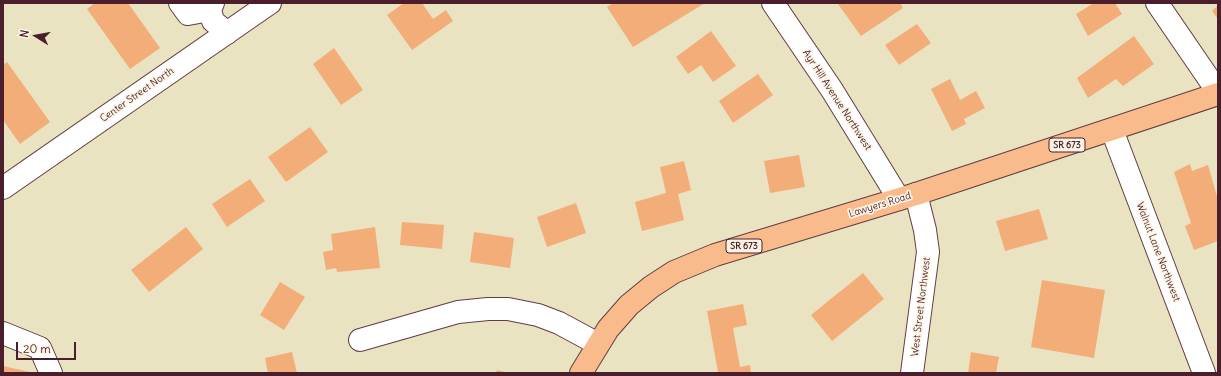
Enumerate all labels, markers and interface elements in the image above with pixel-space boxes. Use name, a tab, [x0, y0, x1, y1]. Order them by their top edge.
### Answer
north arrow	[16, 16, 56, 56]
text: N	[17, 29, 32, 39]
street label: Ayr Hill Avenue Northwest	[800, 47, 874, 153]
street label: Center Street North	[98, 65, 176, 125]
road number: SR 673	[1049, 138, 1085, 152]
street label: Lawyers Road	[847, 190, 913, 220]
street label: Walnut Lane Northwest	[1134, 201, 1182, 303]
road number: SR 673	[726, 239, 762, 253]
street label: West Street Northwest	[909, 257, 933, 357]
scale bar	[18, 334, 78, 360]
text: 20 m	[23, 341, 51, 356]

